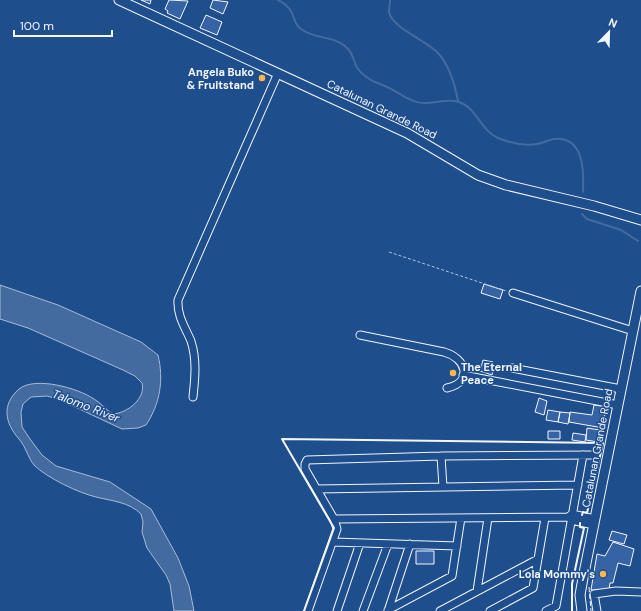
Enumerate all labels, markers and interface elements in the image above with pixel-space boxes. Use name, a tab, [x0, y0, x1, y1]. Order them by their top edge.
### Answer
scale bar	[14, 12, 112, 38]
north arrow	[589, 12, 629, 52]
text: N	[606, 15, 619, 31]
text: 100 m	[20, 18, 54, 34]
place label: Angela Buko & Fruitstand	[187, 65, 254, 92]
marker: Angela Buko & Fruitstand	[257, 73, 267, 83]
street label: Catalunan Grande Road	[325, 76, 439, 142]
place label: The Eternal Peace	[461, 360, 522, 387]
marker: The Eternal Peace	[448, 368, 458, 378]
water label: Talomo River	[50, 386, 123, 426]
street label: Catalunan Grande Road	[579, 387, 615, 509]
place label: Lola Mommy's	[519, 567, 595, 581]
marker: Lola Mommy's	[598, 569, 608, 579]

